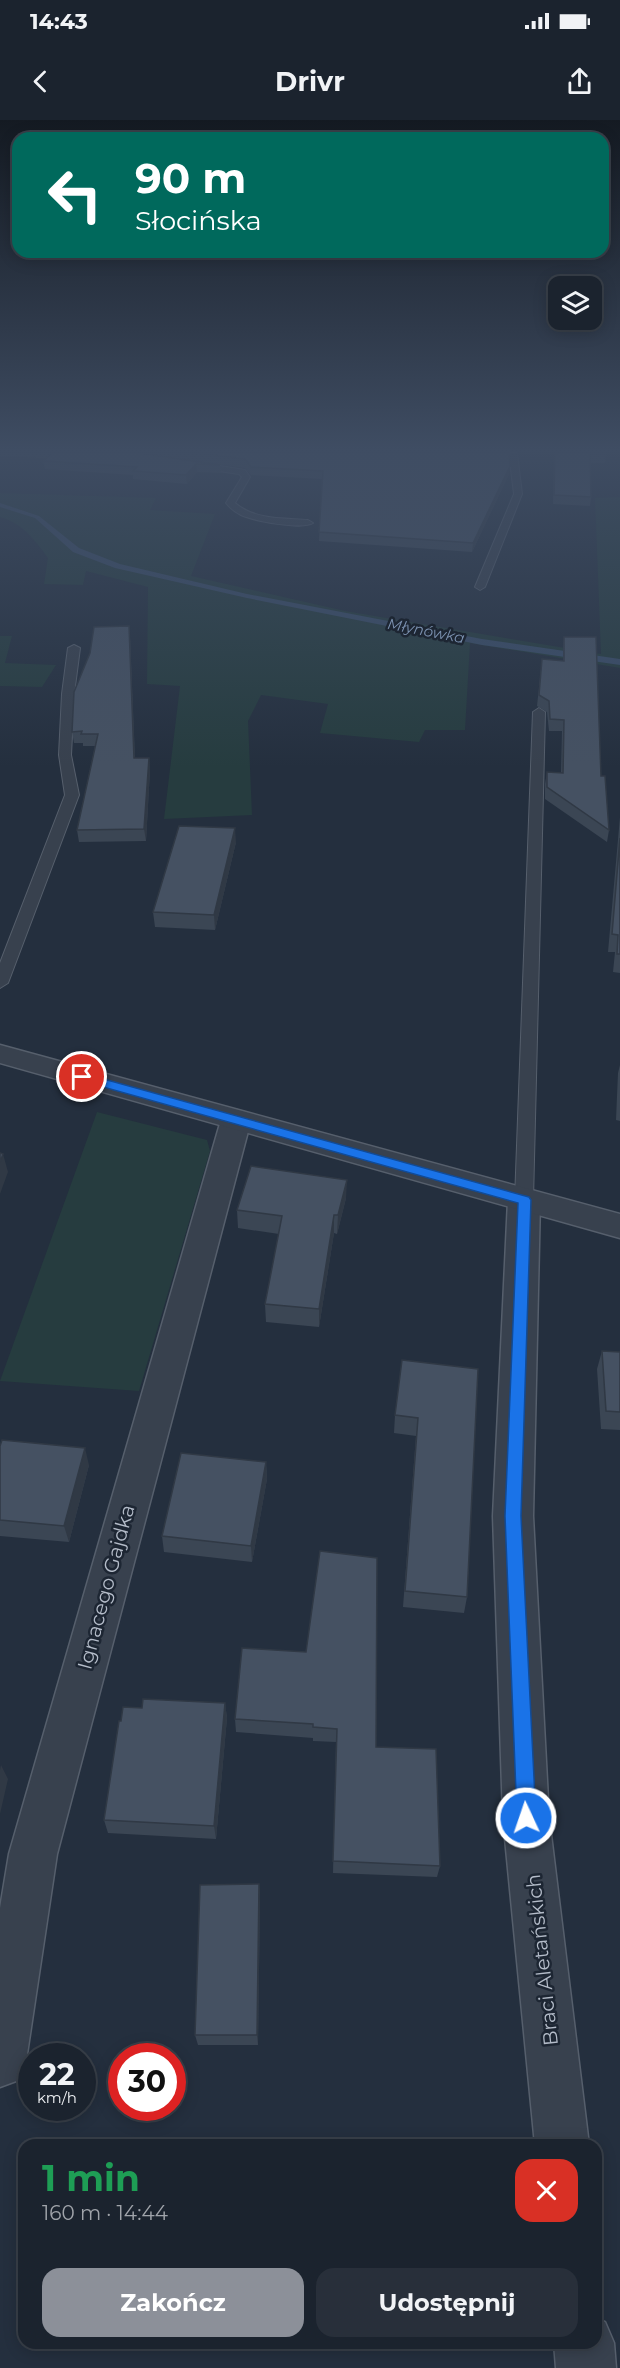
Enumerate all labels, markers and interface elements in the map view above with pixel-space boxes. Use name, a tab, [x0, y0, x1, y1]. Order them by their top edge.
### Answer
text: 14:43	[30, 8, 88, 35]
icon: back	[24, 65, 57, 98]
text: Drivr	[275, 65, 345, 98]
icon: share	[563, 65, 596, 98]
text: 90 m	[135, 152, 246, 204]
icon: left	[36, 156, 114, 234]
text: Słocińska	[135, 204, 262, 237]
map controls	[548, 276, 602, 330]
button: layers	[548, 276, 602, 330]
water label: Młynówka	[386, 614, 466, 647]
pin	[56, 1051, 107, 1102]
icon: arrive	[65, 1060, 98, 1093]
street label: Ignacego Gajdka	[72, 1502, 140, 1672]
position arrow	[494, 1786, 558, 1850]
street label: Braci Aletańskich	[521, 1873, 563, 2047]
speed limit sign: 30	[108, 2043, 186, 2121]
text: 22	[39, 2056, 75, 2093]
text: km/h	[37, 2088, 77, 2107]
text: 1 min	[42, 2156, 140, 2200]
button: close	[515, 2159, 578, 2222]
text: 160 m · 14:44	[42, 2201, 168, 2225]
button: Zakończ	[42, 2268, 304, 2337]
button: Udostępnij	[316, 2268, 578, 2337]

